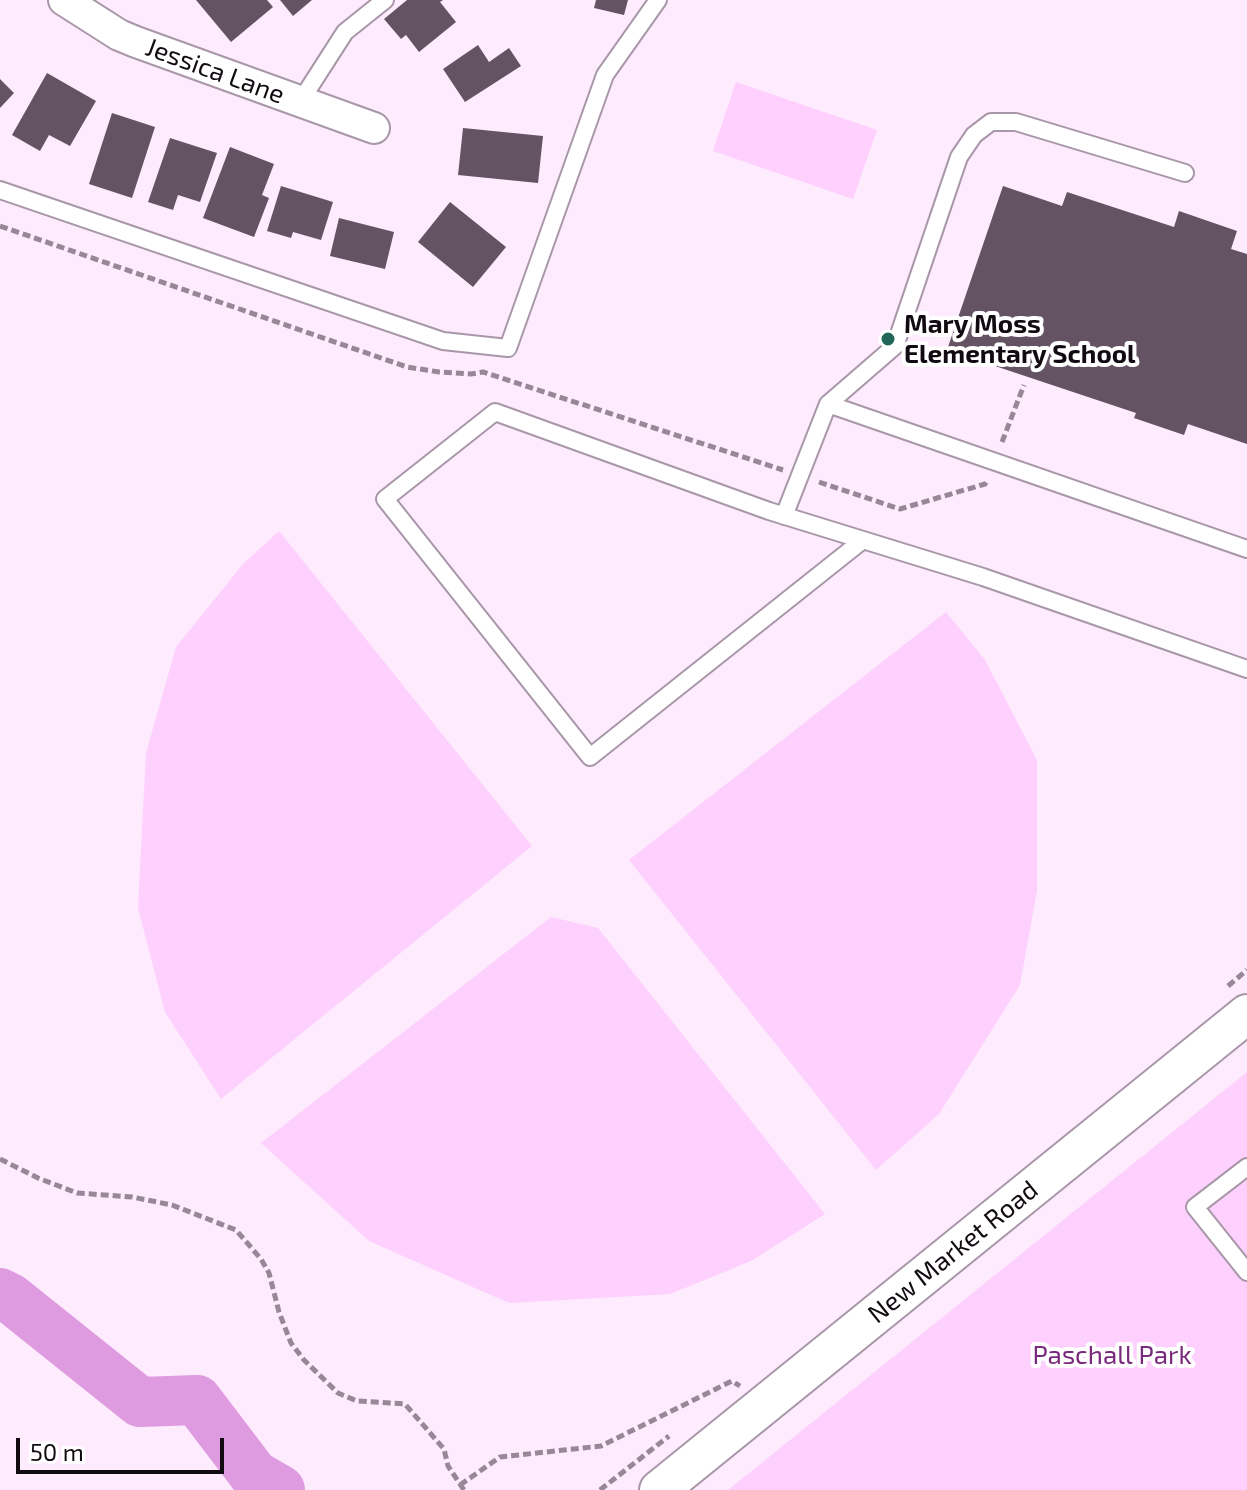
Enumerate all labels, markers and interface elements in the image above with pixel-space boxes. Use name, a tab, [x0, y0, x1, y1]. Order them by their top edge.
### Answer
street label: Jessica Lane	[141, 32, 289, 110]
place label: Mary Moss Elementary School	[904, 308, 1136, 370]
marker: Mary Moss Elementary School	[879, 330, 897, 348]
street label: New Market Road	[862, 1174, 1044, 1330]
park label: Paschall Park	[1032, 1339, 1192, 1371]
scale bar	[20, 1422, 228, 1472]
text: 50 m	[30, 1437, 84, 1466]

